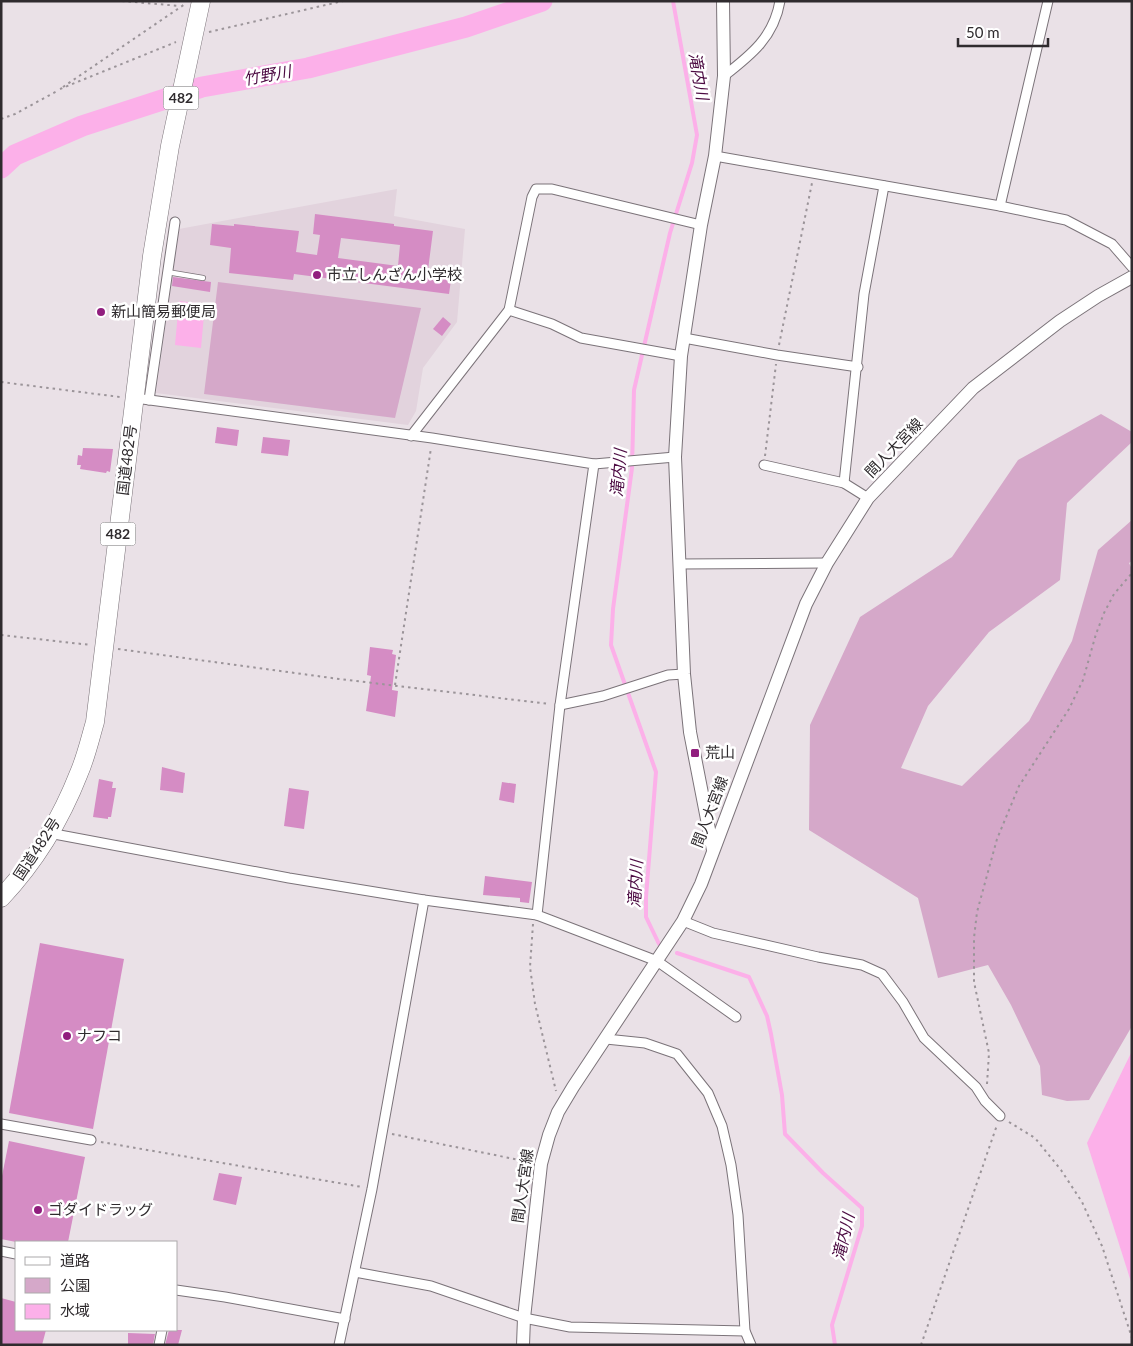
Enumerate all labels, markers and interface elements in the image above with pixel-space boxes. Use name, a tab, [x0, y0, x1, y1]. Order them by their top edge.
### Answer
scale bar	[958, 15, 1048, 47]
text: 50 m	[966, 23, 1000, 41]
water label: 滝内川	[686, 51, 713, 103]
water label: 竹野川	[242, 61, 294, 88]
road number: 482	[164, 86, 198, 110]
place label: 市立しんざん小学校	[327, 265, 462, 283]
marker: 市立しんざん小学校	[311, 269, 323, 281]
place label: 新山簡易郵便局	[111, 302, 216, 320]
marker: 新山簡易郵便局	[95, 306, 107, 318]
street label: 間人大宮線	[861, 414, 926, 481]
street label: 国道482号	[113, 423, 139, 496]
water label: 滝内川	[606, 446, 629, 498]
road number: 482	[100, 522, 136, 546]
place label: 荒山	[705, 743, 735, 761]
marker: 荒山	[689, 747, 701, 759]
street label: 間人大宮線	[687, 773, 731, 850]
street label: 国道482号	[9, 814, 63, 883]
water label: 滝内川	[624, 858, 645, 908]
place label: ナフコ	[77, 1026, 122, 1044]
marker: ナフコ	[61, 1030, 73, 1042]
street label: 間人大宮線	[508, 1147, 536, 1224]
place label: ゴダイドラッグ	[48, 1200, 153, 1218]
marker: ゴダイドラッグ	[32, 1204, 44, 1216]
water label: 滝内川	[828, 1209, 858, 1262]
legend	[15, 1241, 178, 1331]
text: 道路	[60, 1251, 90, 1269]
text: 公園	[60, 1276, 90, 1294]
text: 水域	[60, 1301, 90, 1319]

